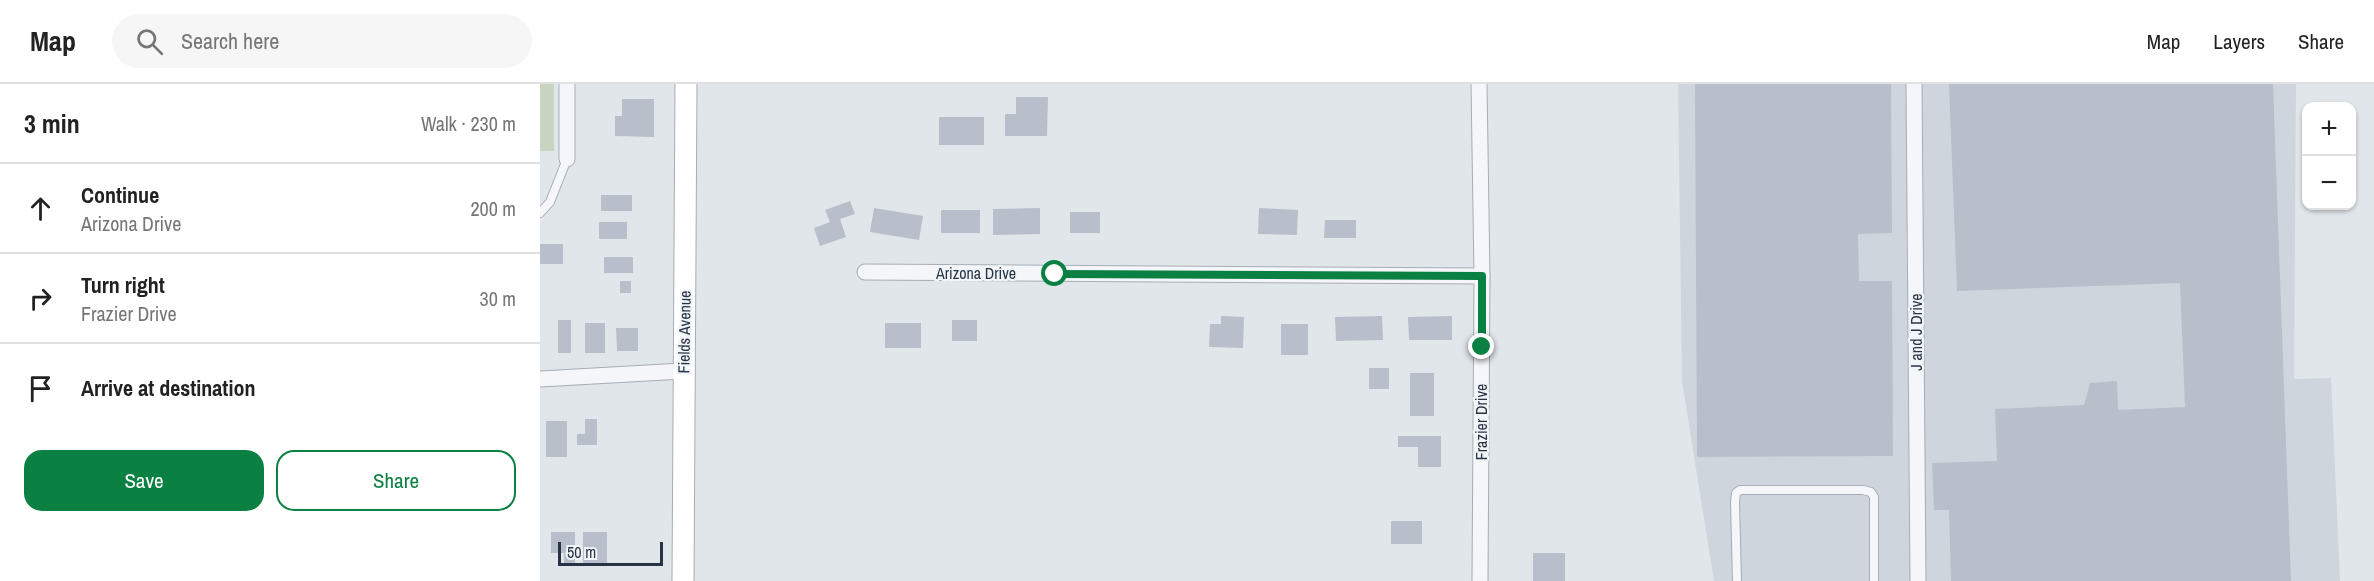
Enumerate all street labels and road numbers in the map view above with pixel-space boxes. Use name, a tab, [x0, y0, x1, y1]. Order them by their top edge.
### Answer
street label: Arizona Drive	[935, 262, 1016, 284]
street label: Fields Avenue	[672, 290, 696, 374]
street label: J and J Drive	[1905, 293, 1927, 371]
street label: Frazier Drive	[1470, 384, 1492, 460]

